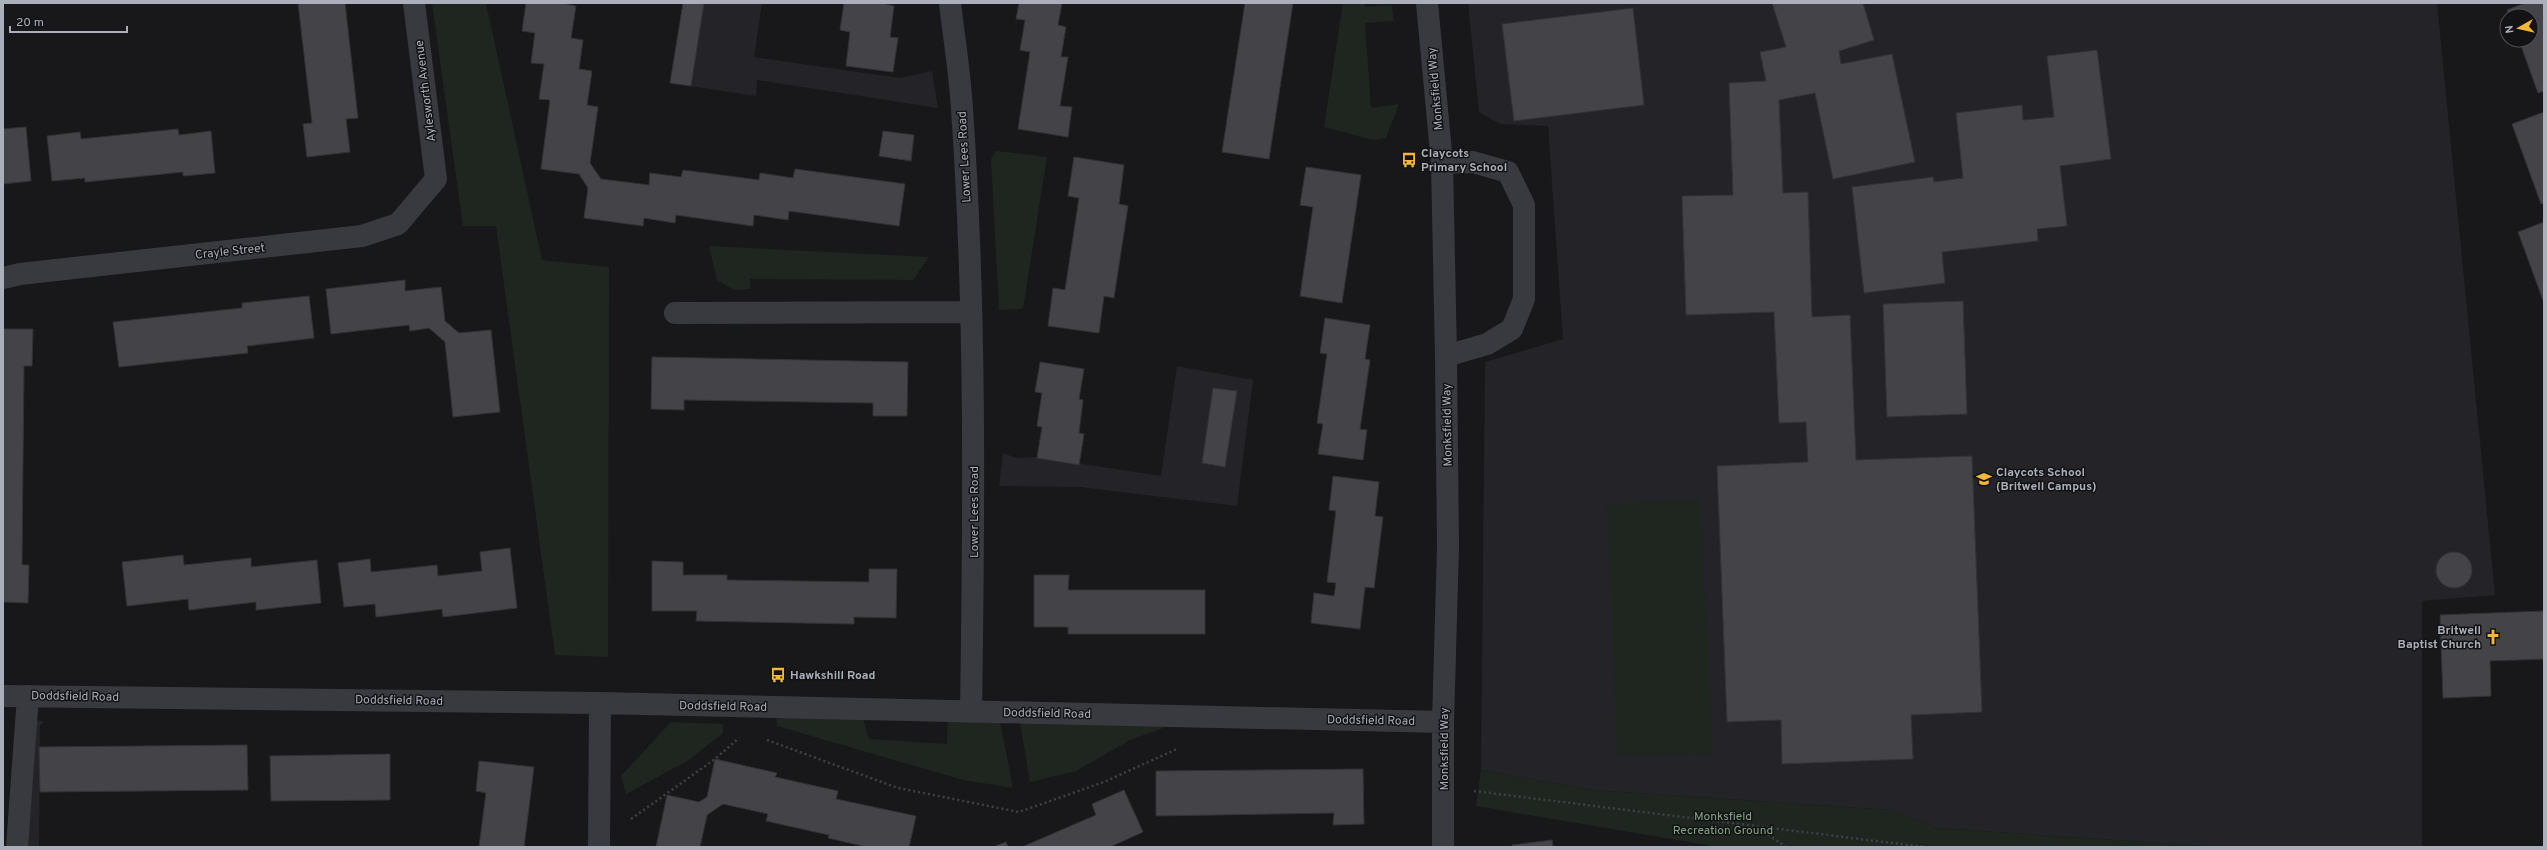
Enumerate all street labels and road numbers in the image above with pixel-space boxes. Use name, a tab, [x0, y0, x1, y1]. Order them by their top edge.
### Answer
street label: Aylesworth Avenue	[412, 39, 440, 143]
street label: Monksfield Way	[1424, 47, 1448, 131]
street label: Lower Lees Road	[955, 111, 975, 203]
street label: Crayle Street	[194, 240, 266, 264]
street label: Monksfield Way	[1439, 383, 1457, 467]
street label: Lower Lees Road	[967, 466, 983, 558]
street label: Doddsfield Road	[31, 688, 119, 706]
street label: Doddsfield Road	[355, 692, 443, 710]
street label: Doddsfield Road	[679, 698, 767, 716]
street label: Doddsfield Road	[1003, 705, 1091, 723]
street label: Monksfield Way	[1437, 707, 1453, 791]
street label: Doddsfield Road	[1327, 712, 1415, 730]

